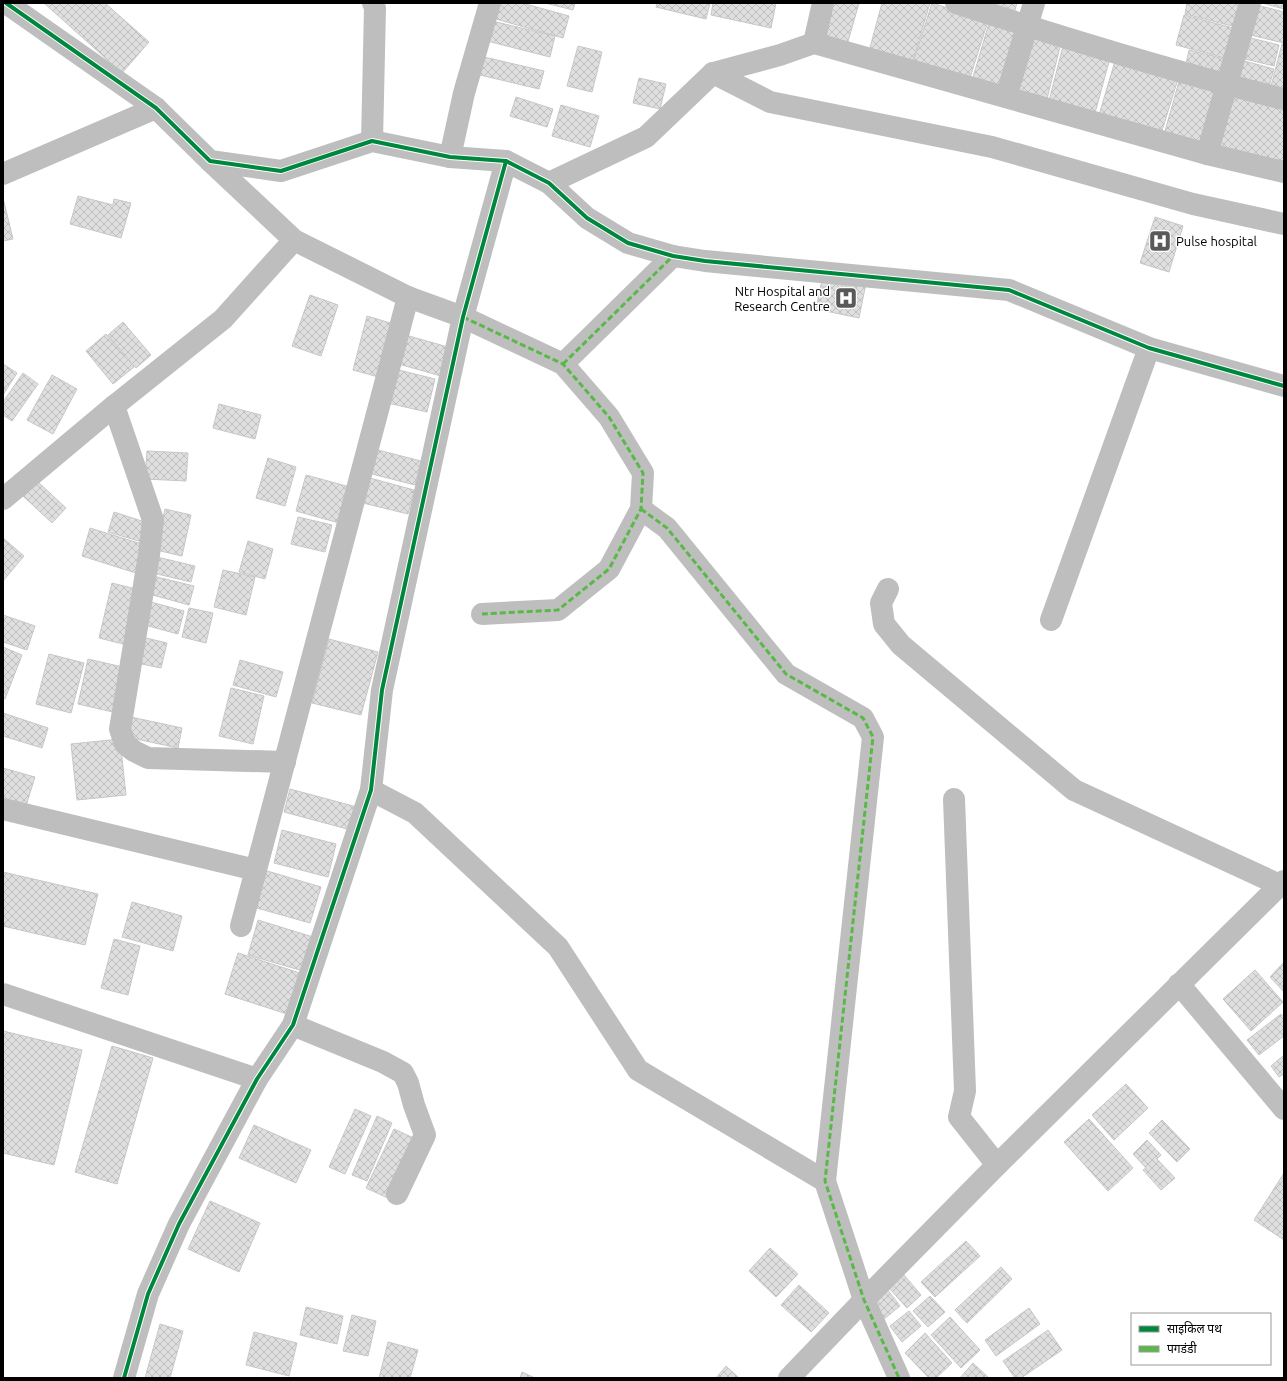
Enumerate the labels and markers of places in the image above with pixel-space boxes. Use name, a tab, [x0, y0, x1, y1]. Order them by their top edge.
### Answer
hospital icon: Pulse hospital	[1147, 228, 1173, 254]
place label: Pulse hospital	[1176, 234, 1258, 248]
place label: Ntr Hospital and Research Centre	[734, 284, 830, 313]
hospital icon: Ntr Hospital and Research Centre	[833, 285, 859, 311]

